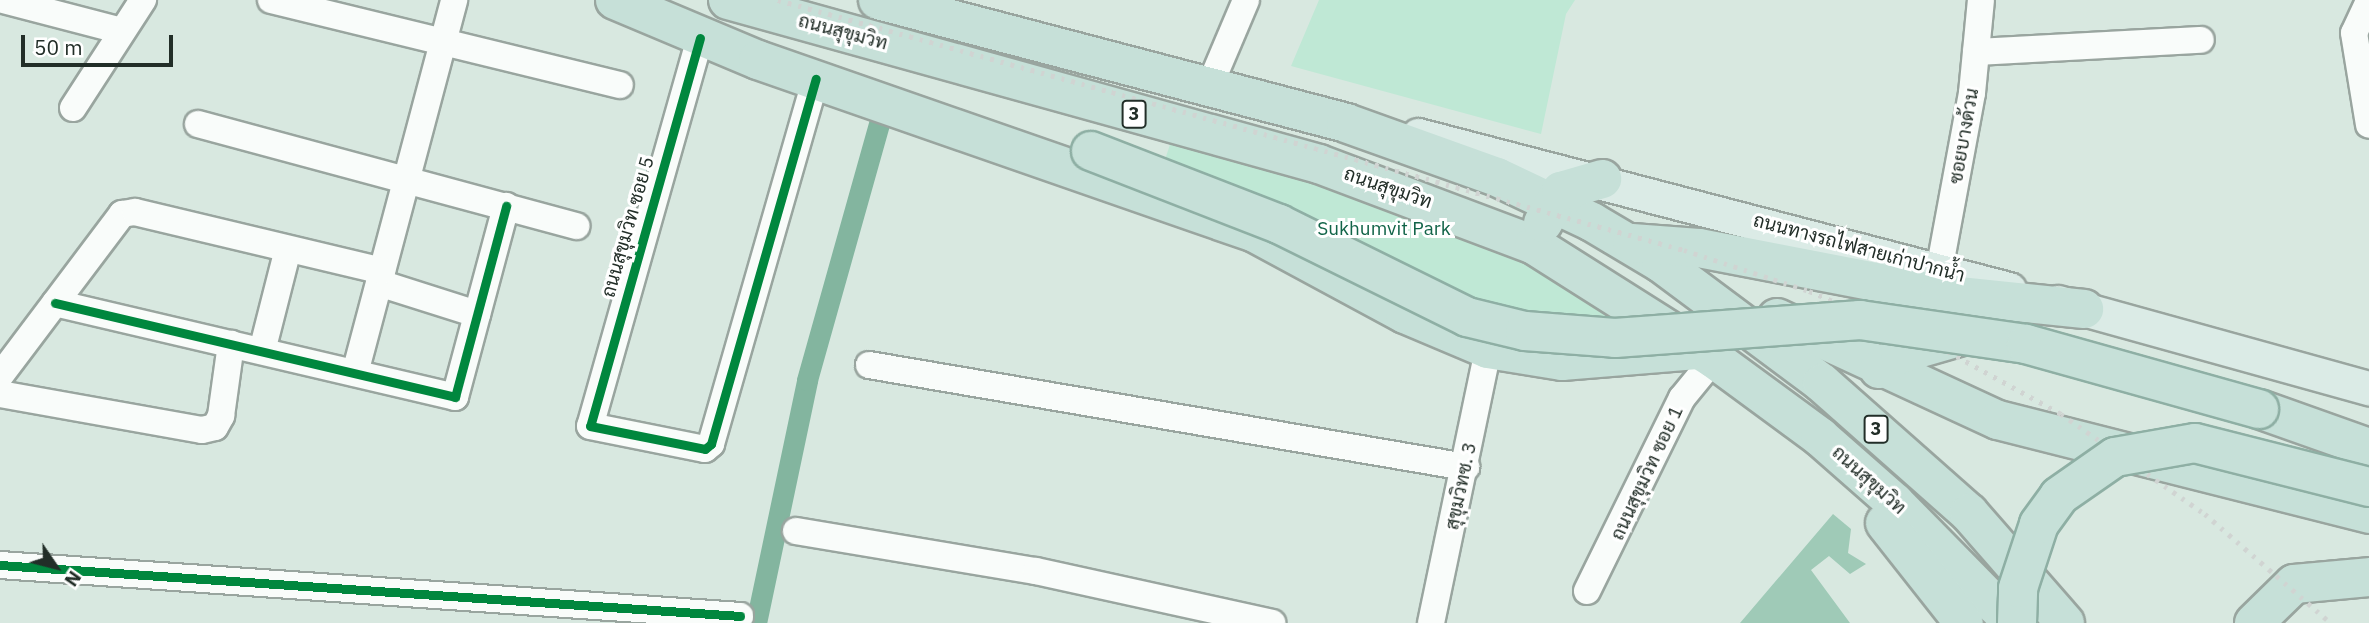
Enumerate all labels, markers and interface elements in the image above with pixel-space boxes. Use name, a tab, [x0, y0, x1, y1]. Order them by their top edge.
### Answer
street label: ถนนสุขุมวิท	[796, 9, 890, 55]
scale bar	[24, 21, 177, 65]
text: 50 m	[34, 33, 83, 61]
street label: ซอยบางด้วน	[1944, 86, 1984, 186]
road number: 3	[1120, 100, 1148, 128]
street label: ถนนสุขุมวิท ซอย 5	[597, 154, 659, 300]
street label: ถนนสุขุมวิท	[1341, 162, 1435, 214]
street label: ถนนทางรถไฟสายเก่าปากน้ำ	[1751, 209, 1967, 287]
park label: Sukhumvit Park	[1317, 218, 1451, 240]
street label: ถนนสุขุมวิท ซอย 1	[1606, 402, 1688, 544]
road number: 3	[1862, 414, 1890, 444]
street label: สุขุมวิทซ. 3	[1441, 440, 1481, 532]
street label: ถนนสุขุมวิท	[1827, 441, 1911, 519]
north arrow	[21, 532, 91, 602]
text: N	[59, 567, 87, 592]

